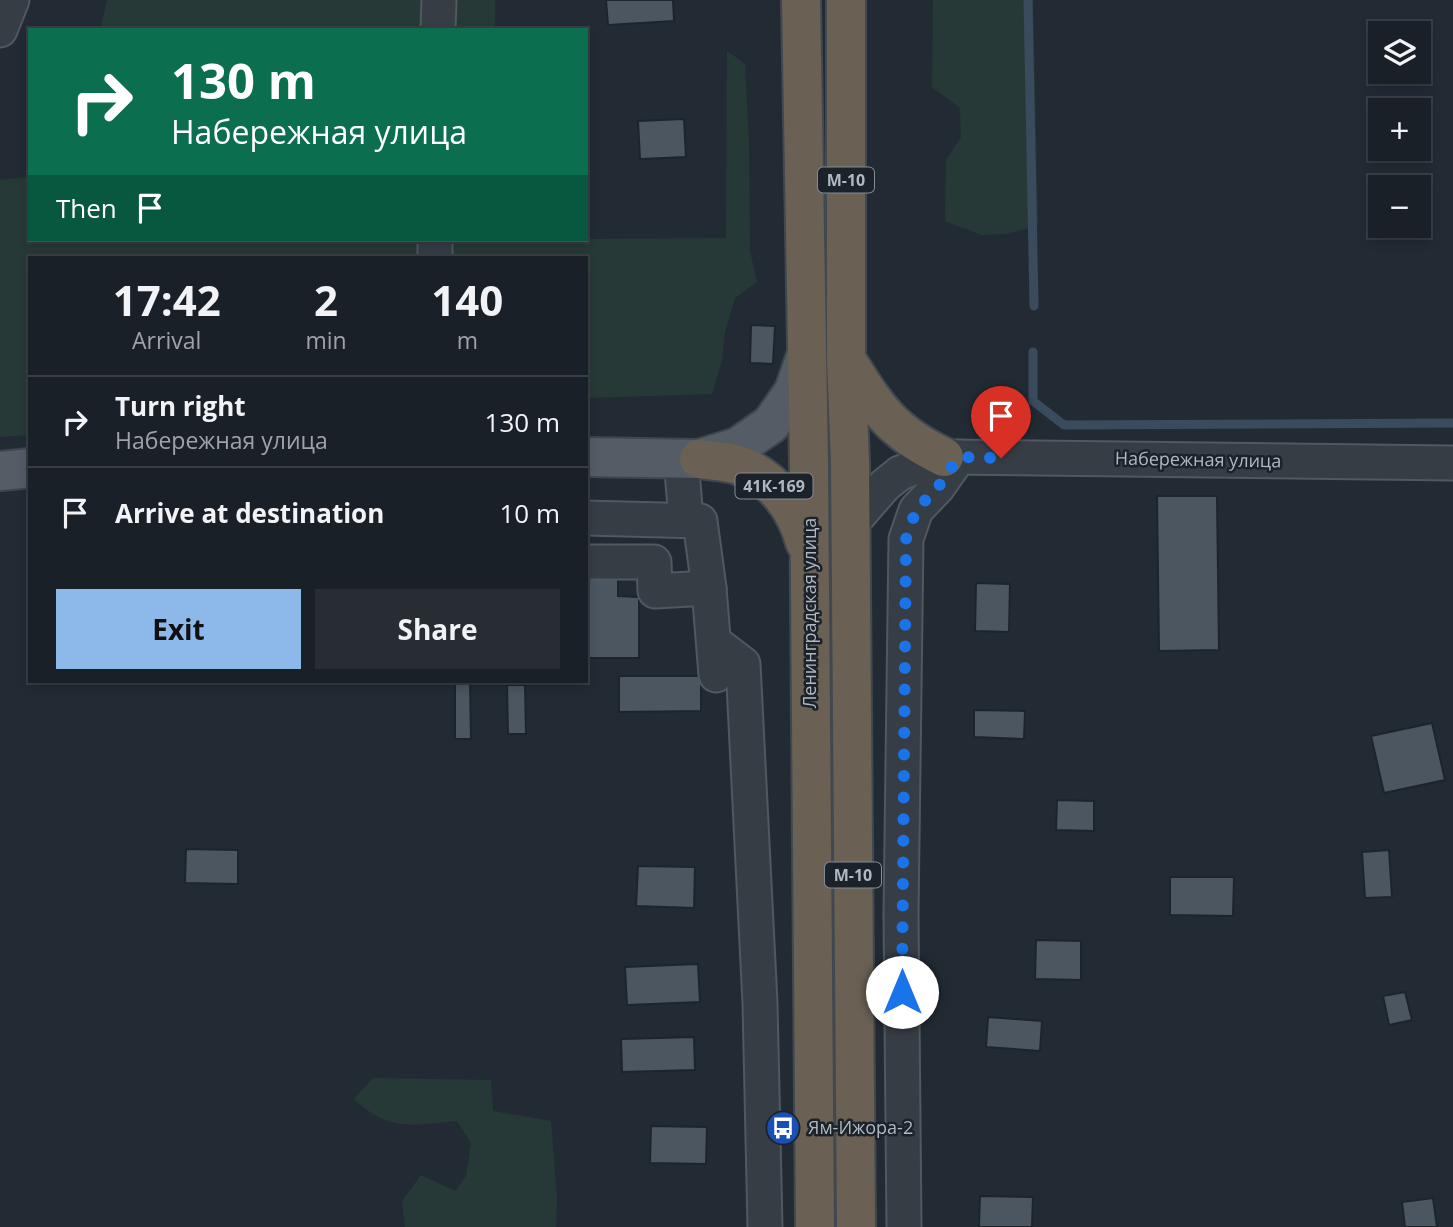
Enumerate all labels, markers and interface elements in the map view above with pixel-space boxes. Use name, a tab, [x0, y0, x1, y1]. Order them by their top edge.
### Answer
map controls	[1368, 21, 1431, 238]
button: layers	[1368, 21, 1431, 84]
text: 130 m	[171, 47, 316, 113]
icon: right	[56, 56, 147, 147]
button: +	[1368, 98, 1431, 161]
text: Набережная улица	[171, 110, 467, 153]
road number: М-10	[818, 168, 874, 192]
button: −	[1368, 175, 1431, 238]
icon: arrive	[131, 189, 169, 227]
text: Then	[56, 190, 117, 226]
text: 17:42	[113, 271, 221, 328]
text: 2	[314, 271, 338, 328]
text: 140	[431, 271, 503, 328]
text: Arrival	[132, 324, 201, 356]
text: min	[305, 324, 347, 356]
text: m	[457, 324, 478, 356]
pin	[971, 386, 1031, 458]
text: Turn right	[115, 388, 246, 424]
icon: arrive	[982, 397, 1020, 435]
icon: right	[56, 403, 94, 441]
text: 130 m	[485, 404, 560, 440]
text: Набережная улица	[115, 424, 328, 456]
street label: Набережная улица	[1115, 446, 1281, 472]
road number: 41К-169	[736, 474, 812, 499]
icon: arrive	[56, 494, 94, 532]
text: Arrive at destination	[115, 495, 384, 531]
text: 10 m	[499, 495, 560, 531]
street label: Ленинградская улица	[797, 518, 821, 708]
button: Exit	[56, 589, 301, 669]
button: Share	[315, 589, 560, 669]
road number: М-10	[825, 862, 881, 888]
position arrow	[865, 955, 939, 1029]
bus stop icon: Ям-Ижора-2	[764, 1109, 802, 1147]
place label: Ям-Ижора-2	[808, 1115, 913, 1139]

